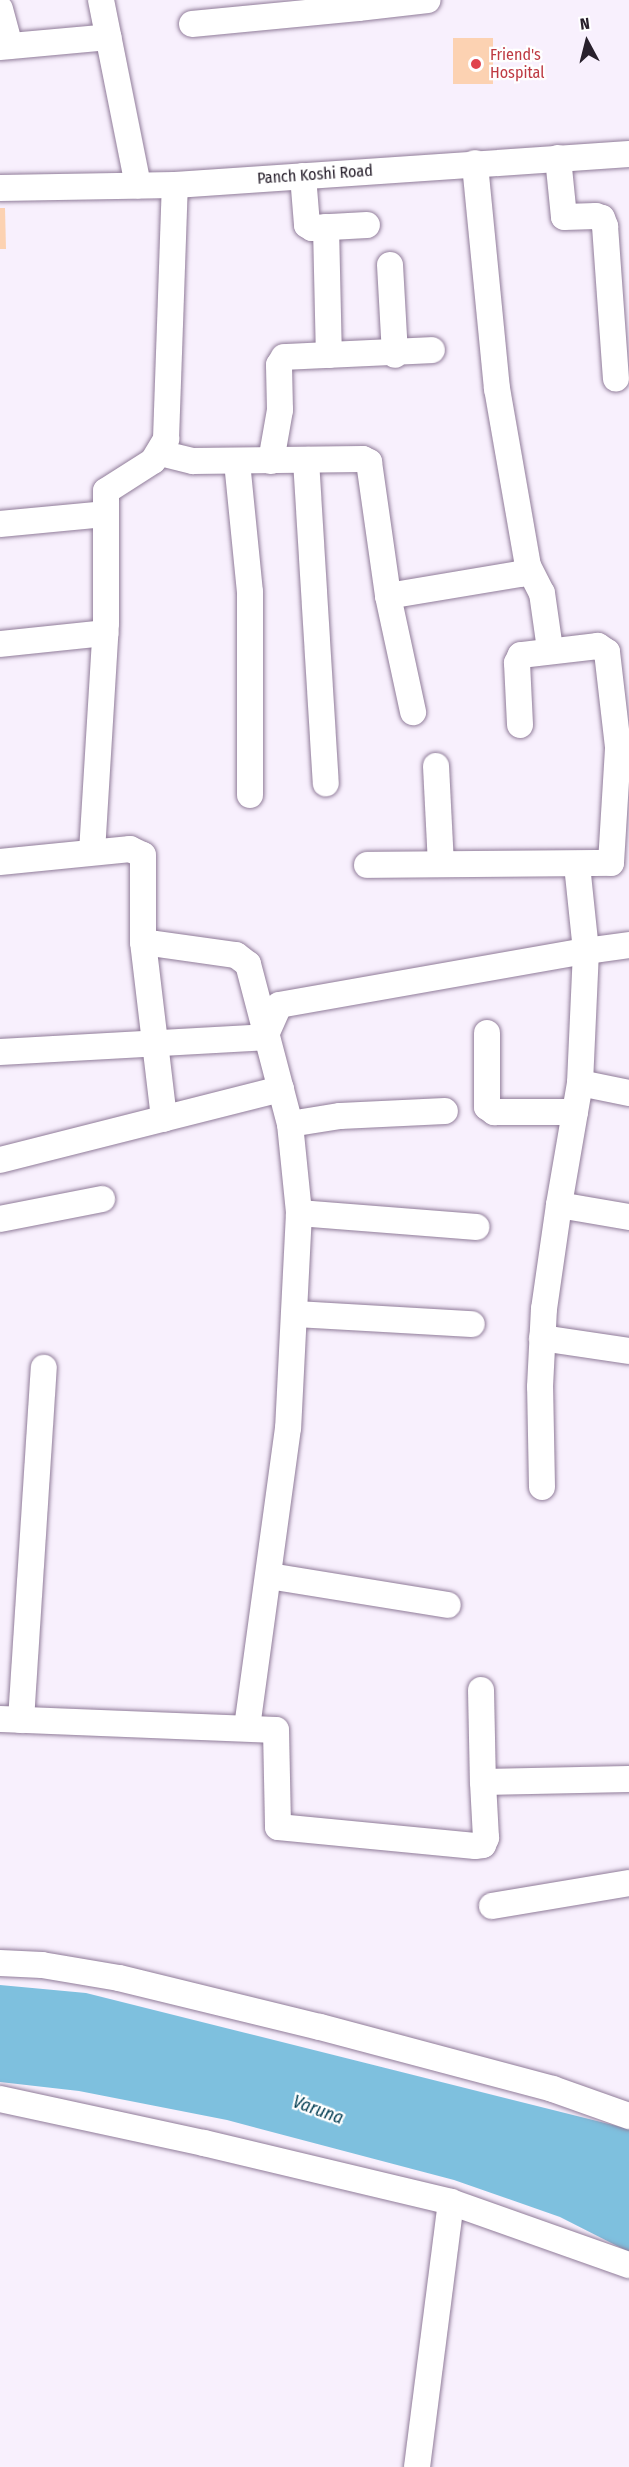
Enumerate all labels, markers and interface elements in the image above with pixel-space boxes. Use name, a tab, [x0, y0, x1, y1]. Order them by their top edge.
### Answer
north arrow	[557, 12, 617, 72]
text: N	[579, 14, 591, 34]
place label: Friend's Hospital	[490, 45, 545, 83]
marker: Friend's Hospital	[467, 55, 485, 73]
street label: Panch Koshi Road	[257, 161, 373, 189]
water label: Varuna	[290, 2091, 346, 2129]

